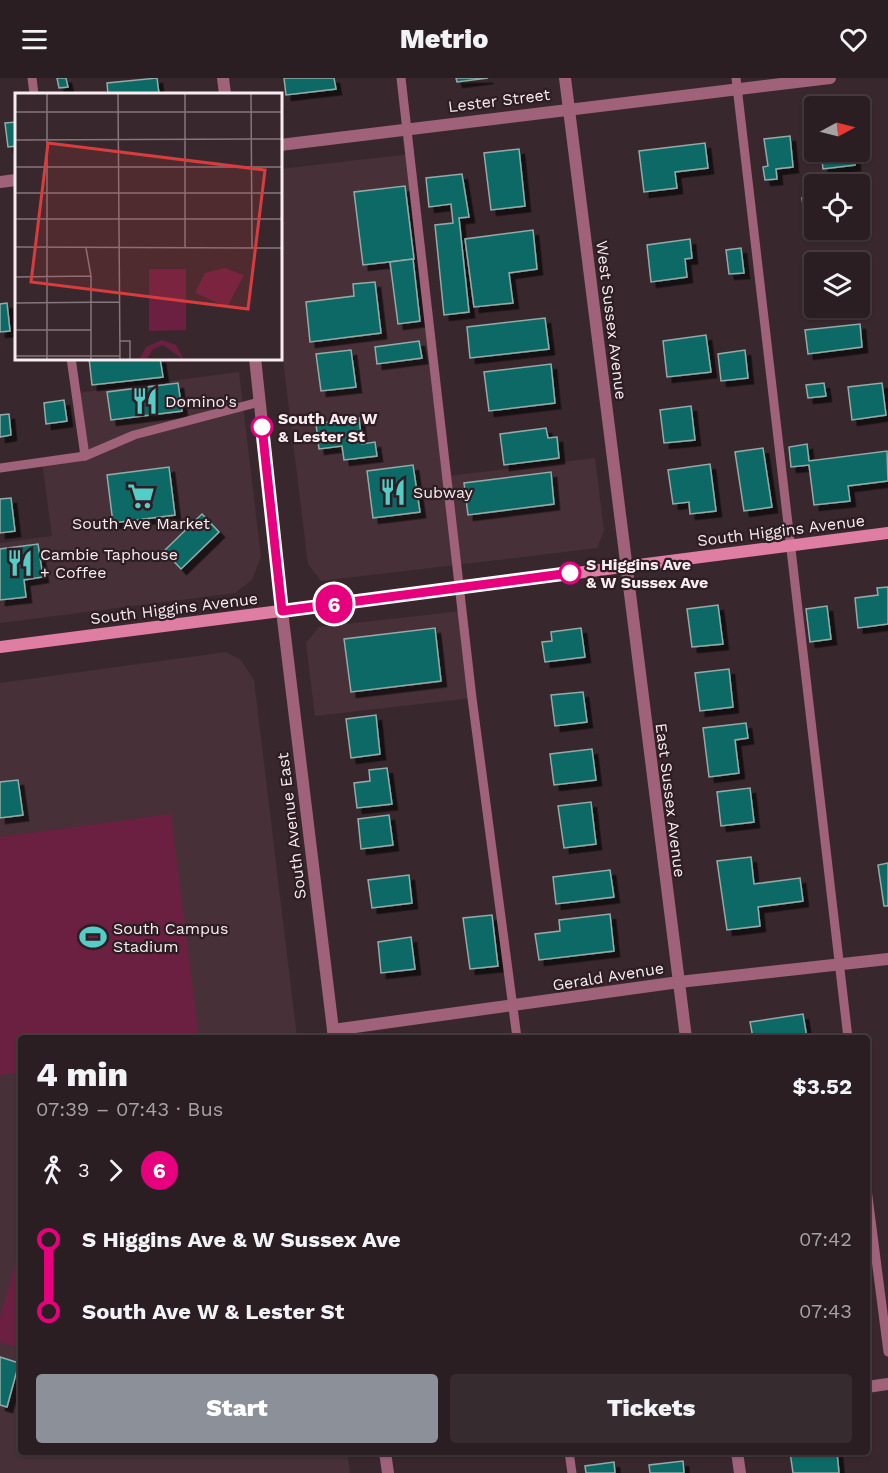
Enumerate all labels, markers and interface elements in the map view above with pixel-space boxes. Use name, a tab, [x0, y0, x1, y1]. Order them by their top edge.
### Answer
icon: menu	[18, 23, 51, 56]
text: Metrio	[400, 23, 488, 55]
icon: heart	[837, 23, 870, 56]
street label: Lester Street	[447, 85, 551, 116]
inset map	[15, 93, 282, 360]
north arrow	[804, 96, 870, 162]
map controls	[804, 96, 870, 318]
button: locate	[804, 174, 870, 240]
street label: West Sussex Avenue	[592, 239, 631, 401]
button: layers	[804, 252, 870, 318]
restaurant icon: Domino's	[130, 386, 160, 416]
place label: Domino's	[165, 392, 237, 411]
place label: South Ave W & Lester St	[278, 409, 378, 446]
marker: South Ave W & Lester St	[251, 416, 273, 438]
restaurant icon: Subway	[378, 477, 408, 507]
supermarket icon: South Ave Market	[126, 481, 156, 511]
place label: Subway	[413, 483, 474, 502]
street label: South Higgins Avenue	[696, 511, 866, 550]
place label: South Ave Market	[72, 514, 210, 533]
place label: Cambie Taphouse + Coffee	[40, 545, 178, 582]
restaurant icon: Cambie Taphouse + Coffee	[5, 548, 35, 578]
place label: S Higgins Ave & W Sussex Ave	[586, 555, 708, 592]
marker: S Higgins Ave & W Sussex Ave	[559, 562, 581, 584]
line badge: 6	[314, 584, 354, 624]
street label: South Higgins Avenue	[89, 589, 259, 628]
text: 6	[328, 592, 340, 617]
street label: East Sussex Avenue	[652, 722, 689, 878]
street label: South Avenue East	[273, 751, 310, 900]
place label: South Campus Stadium	[113, 919, 228, 956]
sports icon: South Campus Stadium	[78, 922, 108, 952]
street label: Gerald Avenue	[551, 958, 665, 995]
text: 4 min	[36, 1055, 128, 1094]
text: $3.52	[793, 1074, 852, 1099]
text: 07:39 – 07:43 · Bus	[36, 1097, 223, 1121]
icon: walk	[36, 1154, 69, 1187]
icon: forward	[99, 1154, 132, 1187]
text: 3	[78, 1158, 90, 1182]
text: 6	[153, 1158, 166, 1183]
text: S Higgins Ave & W Sussex Ave	[82, 1227, 401, 1252]
text: 07:42	[799, 1227, 852, 1251]
text: South Ave W & Lester St	[82, 1299, 344, 1324]
text: 07:43	[799, 1299, 852, 1323]
button: Start	[36, 1374, 438, 1443]
button: Tickets	[450, 1374, 852, 1443]

